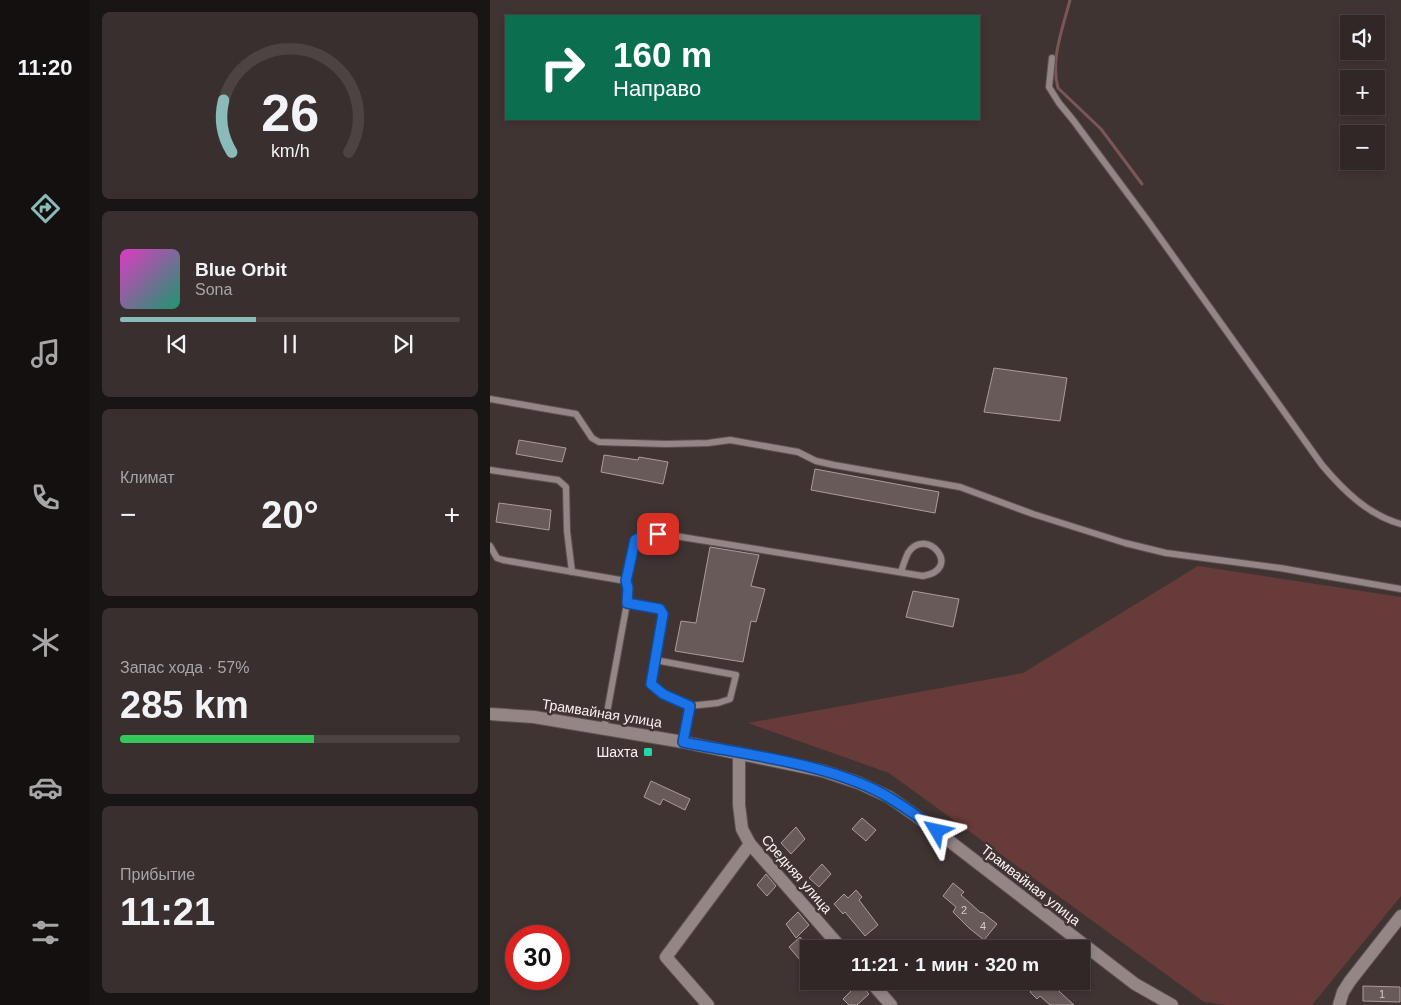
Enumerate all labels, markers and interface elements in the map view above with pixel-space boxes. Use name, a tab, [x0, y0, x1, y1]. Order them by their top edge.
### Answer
map controls	[1340, 15, 1385, 170]
button: sound	[1340, 15, 1385, 60]
icon: right	[530, 35, 595, 100]
text: 160 m	[613, 35, 712, 74]
text: 11:20	[17, 55, 73, 80]
button: +	[1340, 70, 1385, 115]
text: Направо	[613, 76, 701, 101]
text: 26	[261, 84, 319, 142]
button: −	[1340, 125, 1385, 170]
text: km/h	[271, 141, 309, 161]
icon: directions	[28, 191, 63, 226]
text: Blue Orbit	[195, 259, 287, 280]
text: Sona	[195, 281, 232, 298]
icon: previous	[163, 330, 191, 358]
icon: pause	[276, 330, 304, 358]
icon: next	[389, 330, 417, 358]
icon: music	[28, 336, 63, 371]
text: Климат	[120, 469, 174, 486]
icon: phone	[28, 480, 63, 515]
text: 20°	[261, 494, 319, 536]
text: −	[120, 499, 136, 530]
text: +	[444, 499, 460, 530]
pin	[637, 513, 679, 555]
icon: arrive	[644, 520, 672, 548]
icon: climate	[28, 625, 63, 660]
text: Запас хода · 57%	[120, 659, 249, 676]
text: 285 km	[120, 684, 249, 726]
street label: Трамвайная улица	[541, 696, 663, 730]
place label: Шахта	[596, 744, 638, 760]
marker: Шахта	[642, 746, 654, 758]
icon: car	[28, 770, 63, 805]
position arrow	[910, 804, 962, 856]
street label: Средняя улица	[759, 831, 836, 917]
street label: Трамвайная улица	[978, 841, 1084, 929]
text: Прибытие	[120, 866, 195, 883]
text: 11:21	[120, 891, 215, 933]
house number: 2	[961, 904, 967, 916]
icon: filters	[28, 915, 63, 950]
house number: 4	[980, 920, 986, 932]
speed limit sign: 30	[505, 925, 570, 990]
text: 11:21 · 1 мин · 320 m	[851, 954, 1039, 975]
house number: 1	[1379, 988, 1385, 1000]

